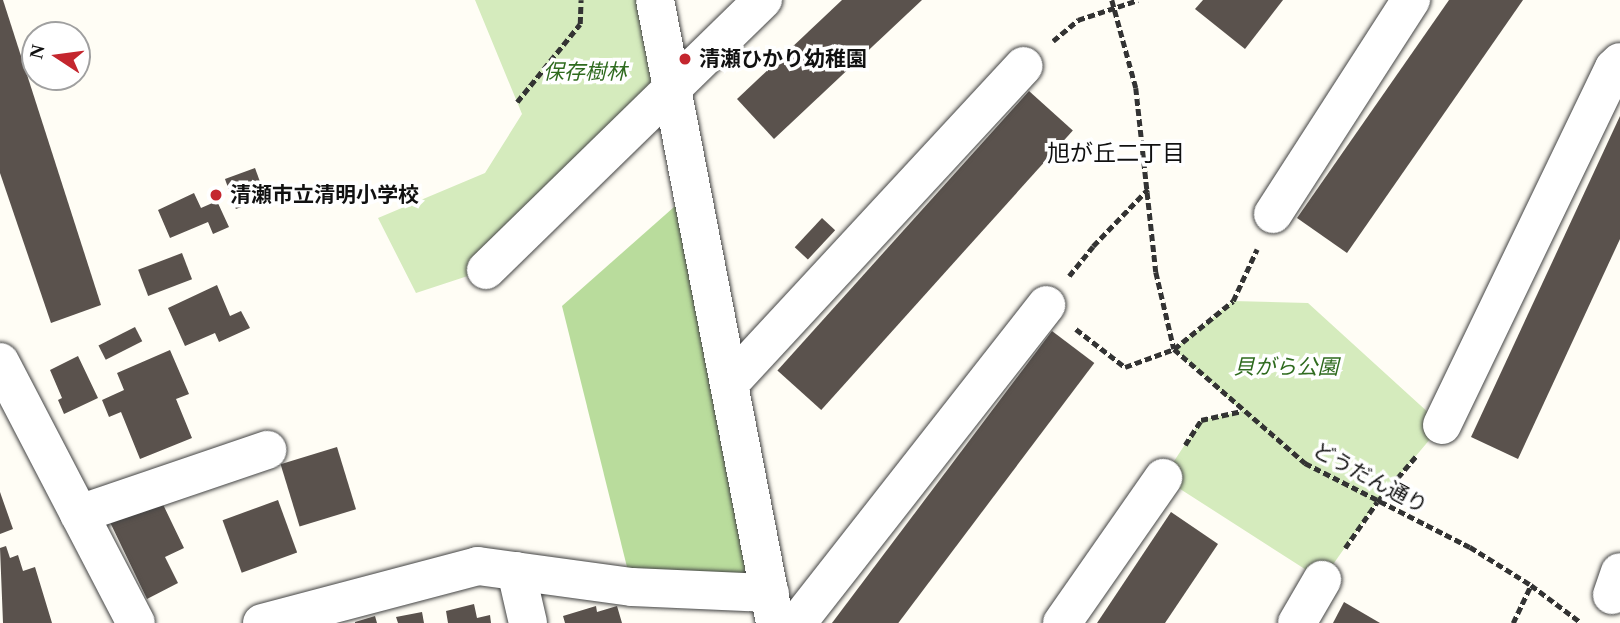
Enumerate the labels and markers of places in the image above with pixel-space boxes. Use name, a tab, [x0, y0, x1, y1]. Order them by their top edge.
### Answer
place label: 清瀬ひかり幼稚園	[699, 46, 867, 72]
marker: 清瀬ひかり幼稚園	[677, 51, 693, 67]
place label: 清瀬市立清明小学校	[230, 182, 419, 208]
marker: 清瀬市立清明小学校	[208, 187, 224, 203]

